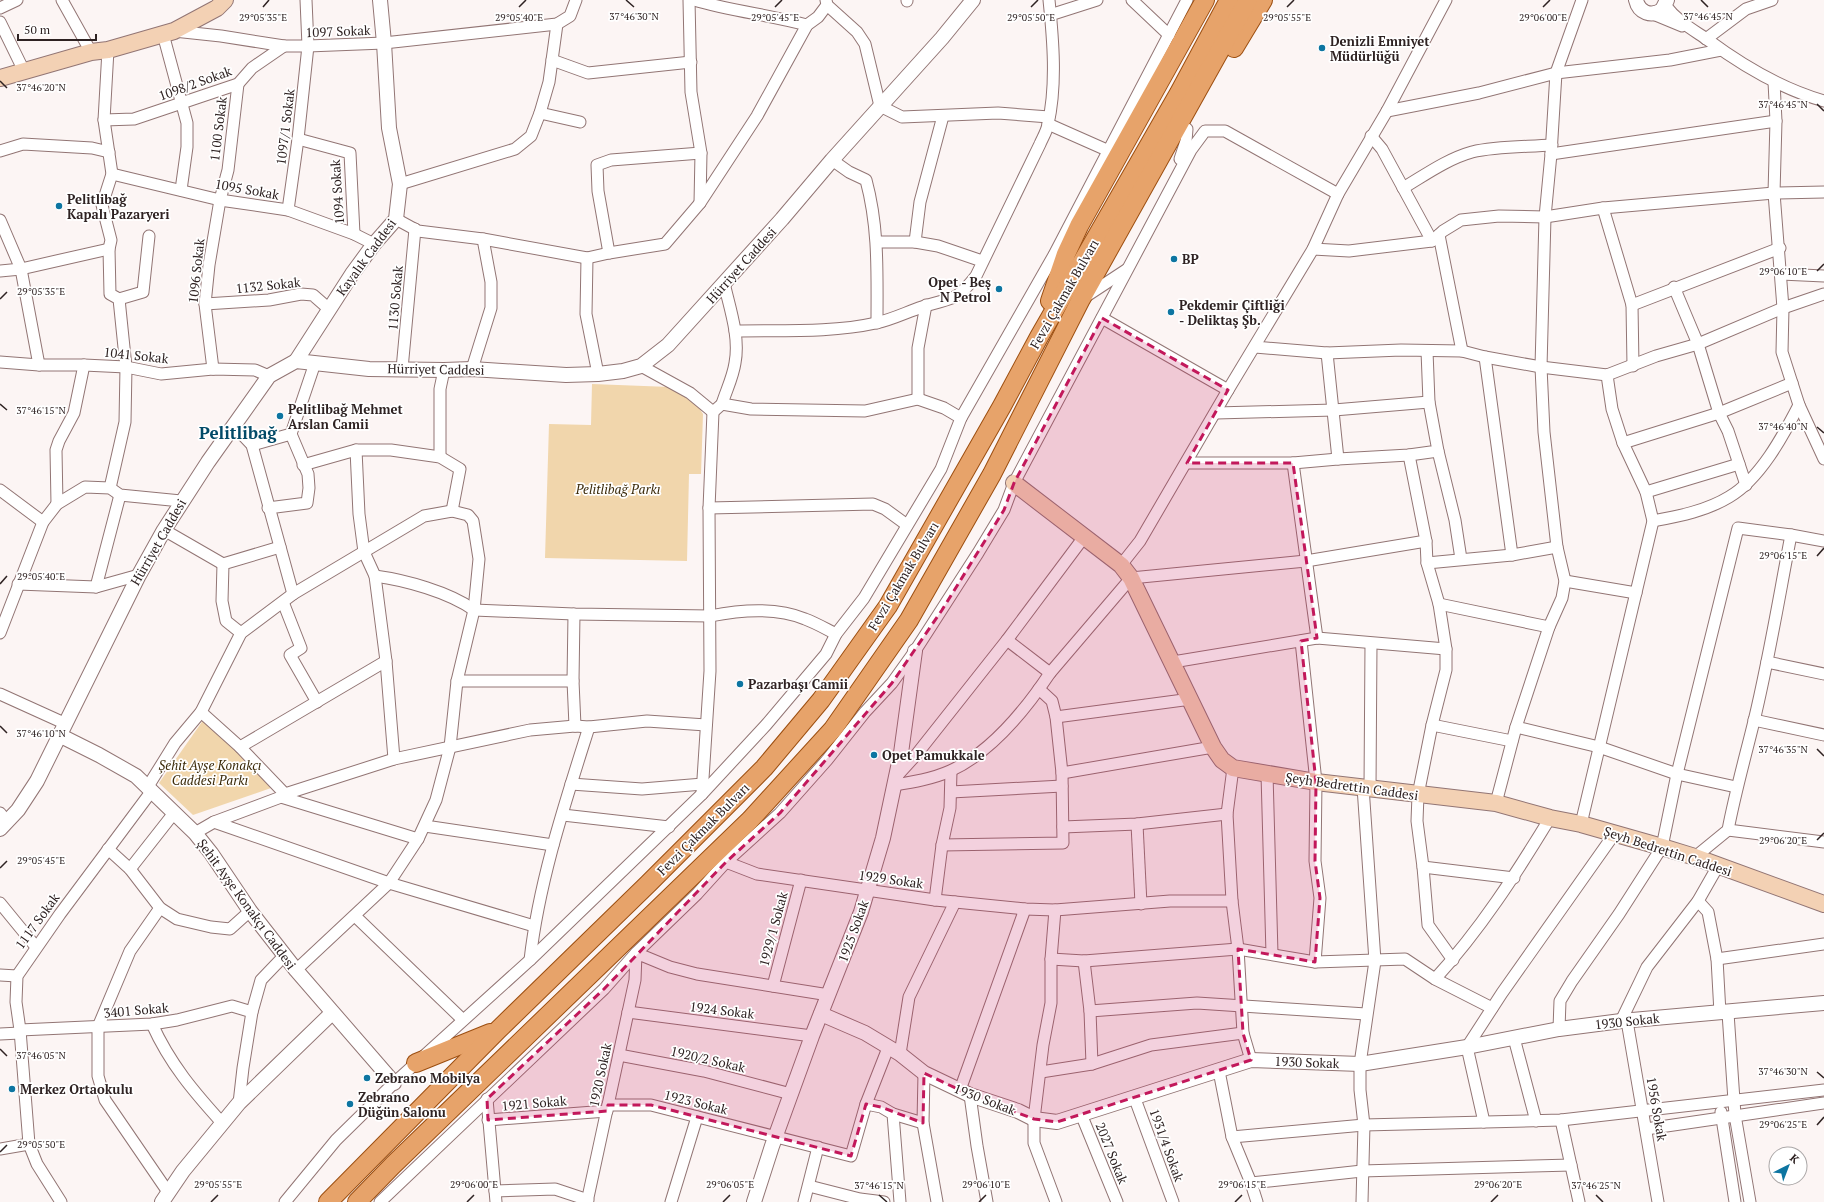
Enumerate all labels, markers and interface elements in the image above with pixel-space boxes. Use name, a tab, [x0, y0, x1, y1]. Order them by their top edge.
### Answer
text: 37°46'30"N	[609, 10, 659, 23]
text: 37°46'45"N	[1683, 10, 1733, 23]
text: 29°05'35"E	[239, 11, 287, 24]
text: 29°05'40"E	[495, 11, 543, 24]
text: 29°05'45"E	[751, 11, 799, 24]
text: 29°05'50"E	[1007, 11, 1055, 24]
text: 29°05'55"E	[1263, 11, 1311, 24]
text: 29°06'00"E	[1519, 11, 1567, 24]
scale bar	[18, 16, 96, 42]
street label: 1097 Sokak	[305, 21, 371, 41]
text: 50 m	[24, 22, 51, 37]
place label: Denizli Emniyet Müdürlüğü	[1330, 32, 1430, 65]
marker: Denizli Emniyet Müdürlüğü	[1317, 43, 1327, 53]
street label: 1098/2 Sokak	[156, 61, 234, 105]
text: 37°46'20"N	[16, 81, 66, 94]
street label: 1097/1 Sokak	[271, 88, 299, 166]
street label: 1100 Sokak	[205, 95, 231, 162]
text: 37°46'45"N	[1758, 98, 1808, 111]
street label: 1094 Sokak	[326, 159, 348, 225]
street label: 1095 Sokak	[213, 174, 281, 204]
place label: Pelitlibağ Kapalı Pazaryeri	[67, 190, 170, 223]
marker: Pelitlibağ Kapalı Pazaryeri	[54, 201, 64, 211]
street label: Kayalık Caddesi	[332, 215, 400, 299]
street label: Hürriyet Caddesi	[702, 223, 780, 307]
street label: Fevzi Çakmak Bulvarı	[1025, 236, 1103, 352]
street label: 1096 Sokak	[184, 237, 208, 304]
place label: BP	[1182, 250, 1199, 268]
marker: BP	[1169, 254, 1179, 264]
street label: 1130 Sokak	[383, 265, 407, 331]
text: 29°06'10"E	[1759, 265, 1807, 278]
street label: 1132 Sokak	[235, 273, 302, 297]
place label: Opet - Beş N Petrol	[928, 273, 991, 306]
marker: Opet - Beş N Petrol	[994, 284, 1004, 294]
text: 29°05'35"E	[17, 285, 65, 298]
place label: Pekdemir Çiftliği - Deliktaş Şb.	[1179, 296, 1285, 329]
marker: Pekdemir Çiftliği - Deliktaş Şb.	[1166, 307, 1176, 317]
street label: 1041 Sokak	[103, 343, 170, 367]
street label: Hürriyet Caddesi	[387, 359, 485, 379]
place label: Pelitlibağ Mehmet Arslan Camii	[288, 400, 403, 433]
text: 37°46'15"N	[16, 404, 66, 417]
marker: Pelitlibağ Mehmet Arslan Camii	[275, 411, 285, 421]
text: 37°46'40"N	[1758, 420, 1808, 433]
district label: Pelitlibağ	[199, 421, 277, 444]
park label: Pelitlibağ Parkı	[575, 480, 660, 498]
street label: Hürriyet Caddesi	[126, 495, 190, 589]
street label: Fevzi Çakmak Bulvarı	[863, 518, 943, 634]
text: 29°06'15"E	[1759, 549, 1807, 562]
text: 29°05'40"E	[17, 570, 65, 583]
place label: Pazarbaşı Camii	[748, 675, 848, 693]
marker: Pazarbaşı Camii	[735, 679, 745, 689]
text: 37°46'10"N	[16, 727, 66, 740]
text: 37°46'35"N	[1758, 743, 1808, 756]
place label: Opet Pamukkale	[882, 746, 985, 764]
marker: Opet Pamukkale	[869, 750, 879, 760]
park label: Şehit Ayşe Konakçı Caddesi Parkı	[159, 756, 261, 789]
street label: Şeyh Bedrettin Caddesi	[1285, 768, 1420, 804]
street label: Fevzi Çakmak Bulvarı	[653, 779, 753, 879]
street label: Şeyh Bedrettin Caddesi	[1602, 822, 1734, 880]
text: 29°06'20"E	[1759, 834, 1807, 847]
street label: Şehit Ayşe Konakçı Caddesi	[194, 835, 301, 973]
text: 29°05'45"E	[17, 854, 65, 867]
street label: 1929 Sokak	[858, 866, 925, 892]
street label: 1117 Sokak	[11, 889, 64, 953]
street label: 1929/1 Sokak	[754, 889, 792, 968]
street label: 1925 Sokak	[833, 897, 873, 965]
street label: 1924 Sokak	[689, 997, 756, 1023]
street label: 3401 Sokak	[103, 998, 169, 1022]
street label: 1930 Sokak	[1594, 1009, 1661, 1033]
street label: 1920 Sokak	[584, 1041, 616, 1109]
street label: 1920/2 Sokak	[669, 1042, 748, 1076]
text: 37°46'05"N	[16, 1049, 66, 1062]
street label: 1930 Sokak	[1274, 1052, 1340, 1072]
text: 37°46'30"N	[1758, 1065, 1808, 1078]
place label: Zebrano Mobilya	[375, 1069, 481, 1087]
marker: Zebrano Mobilya	[362, 1073, 372, 1083]
street label: 1956 Sokak	[1642, 1075, 1672, 1143]
street label: 1930 Sokak	[951, 1079, 1019, 1119]
place label: Merkez Ortaokulu	[20, 1080, 133, 1098]
marker: Merkez Ortaokulu	[7, 1084, 17, 1094]
street label: 1923 Sokak	[662, 1085, 730, 1119]
place label: Zebrano Düğün Salonu	[358, 1088, 446, 1121]
street label: 1921 Sokak	[501, 1091, 567, 1115]
marker: Zebrano Düğün Salonu	[345, 1099, 355, 1109]
street label: 1931/4 Sokak	[1145, 1106, 1189, 1184]
text: 29°06'25"E	[1759, 1118, 1807, 1131]
street label: 2027 Sokak	[1091, 1119, 1133, 1187]
text: 29°05'50"E	[17, 1138, 65, 1151]
north arrow	[1768, 1146, 1808, 1186]
text: K	[1787, 1151, 1802, 1167]
text: 29°05'55"E	[194, 1178, 242, 1191]
text: 29°06'00"E	[450, 1178, 498, 1191]
text: 29°06'05"E	[706, 1178, 754, 1191]
text: 29°06'10"E	[962, 1178, 1010, 1191]
text: 29°06'15"E	[1218, 1178, 1266, 1191]
text: 29°06'20"E	[1474, 1178, 1522, 1191]
text: 37°46'15"N	[854, 1179, 904, 1192]
text: 37°46'25"N	[1571, 1179, 1621, 1192]

